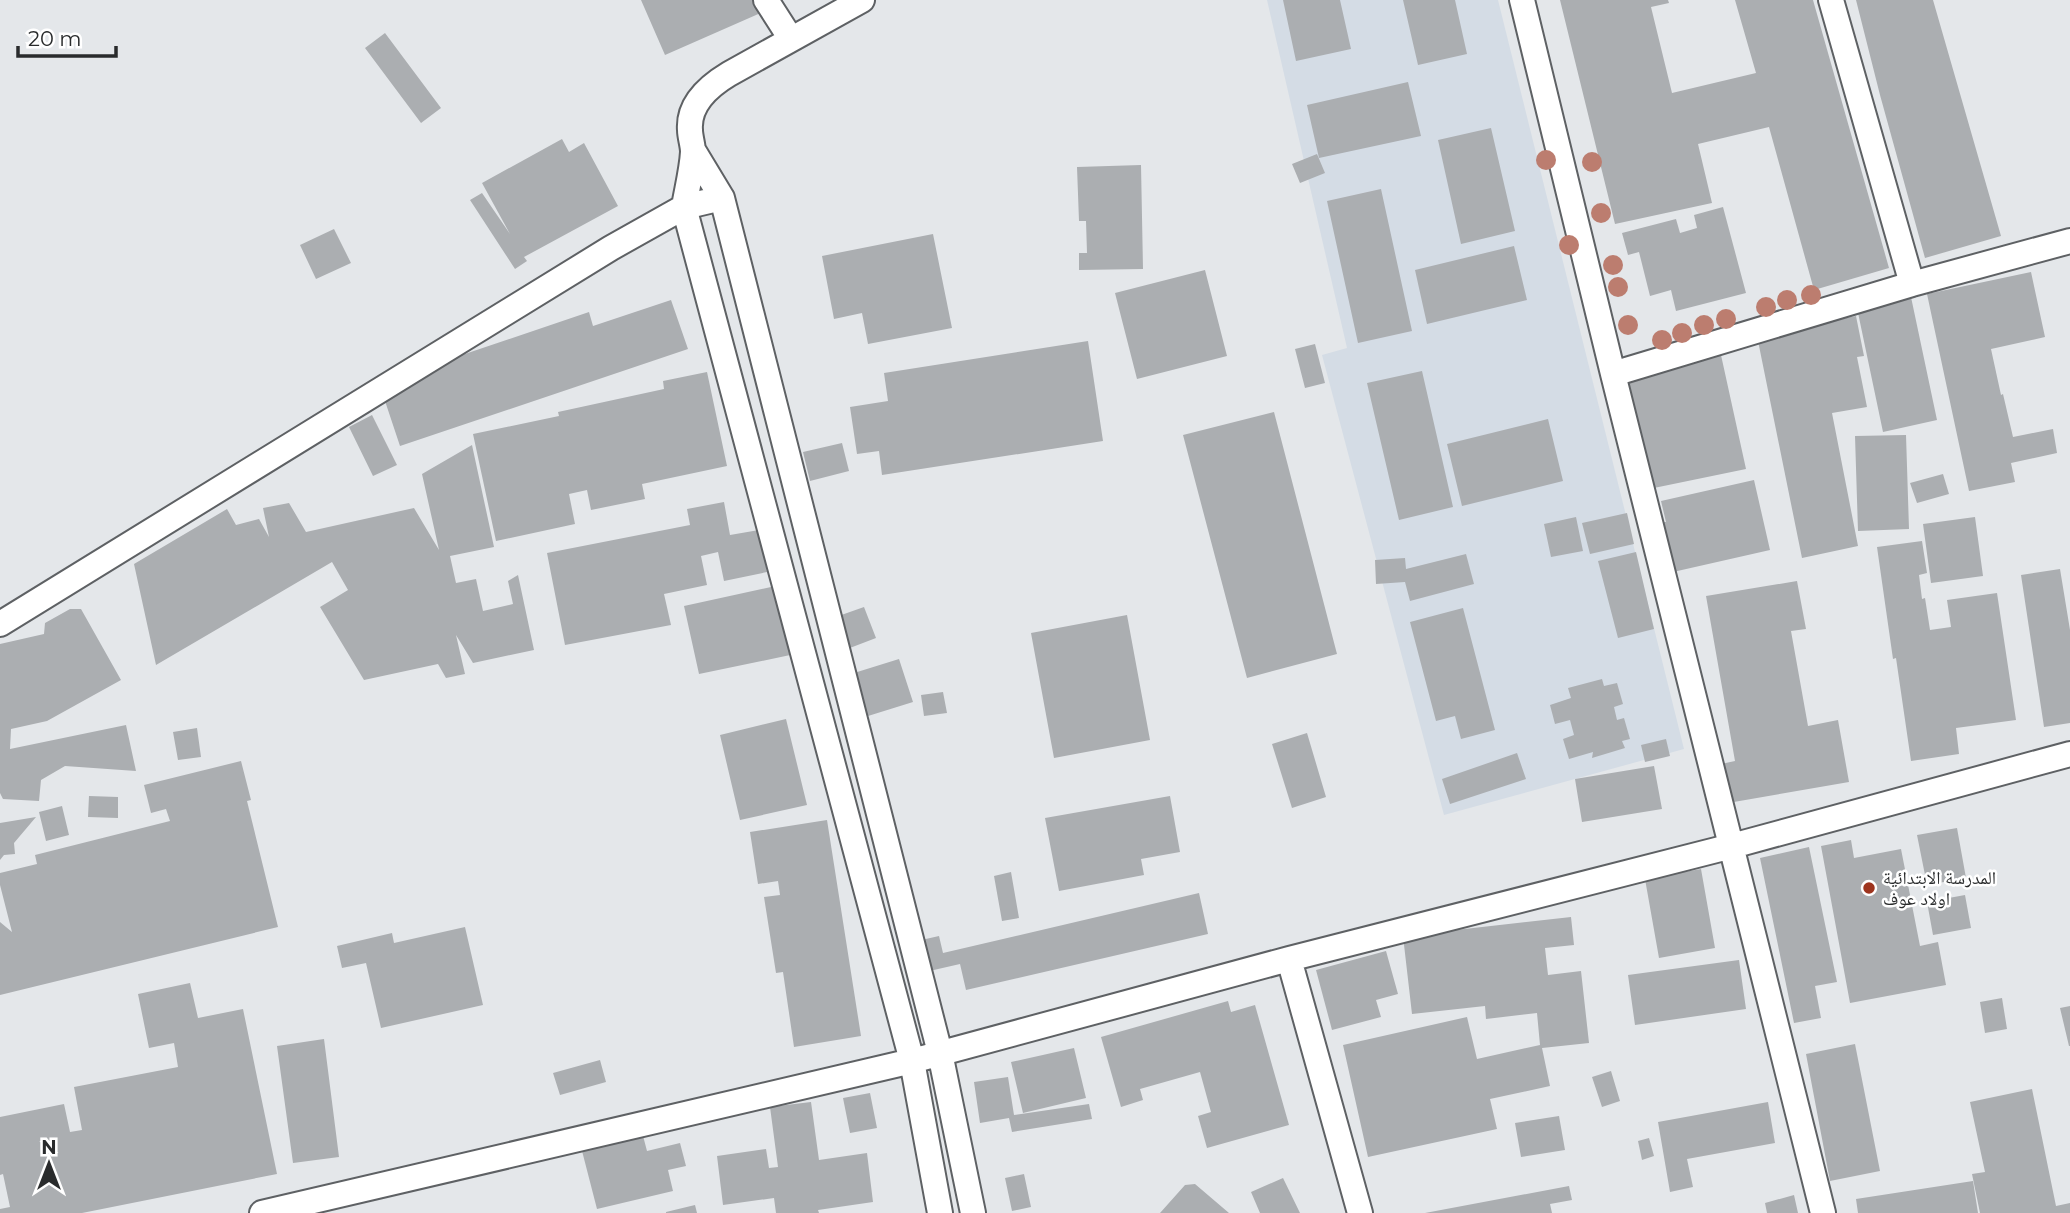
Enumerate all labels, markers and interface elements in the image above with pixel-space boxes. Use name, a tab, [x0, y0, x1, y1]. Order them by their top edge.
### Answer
scale bar	[18, 14, 116, 58]
text: 20 m	[28, 26, 82, 51]
place label: المدرسة الابتدائية اولاد عوف	[1883, 867, 1996, 910]
marker: المدرسة الابتدائية اولاد عوف	[1861, 880, 1877, 896]
north arrow	[14, 1129, 84, 1199]
text: N	[41, 1136, 57, 1159]

